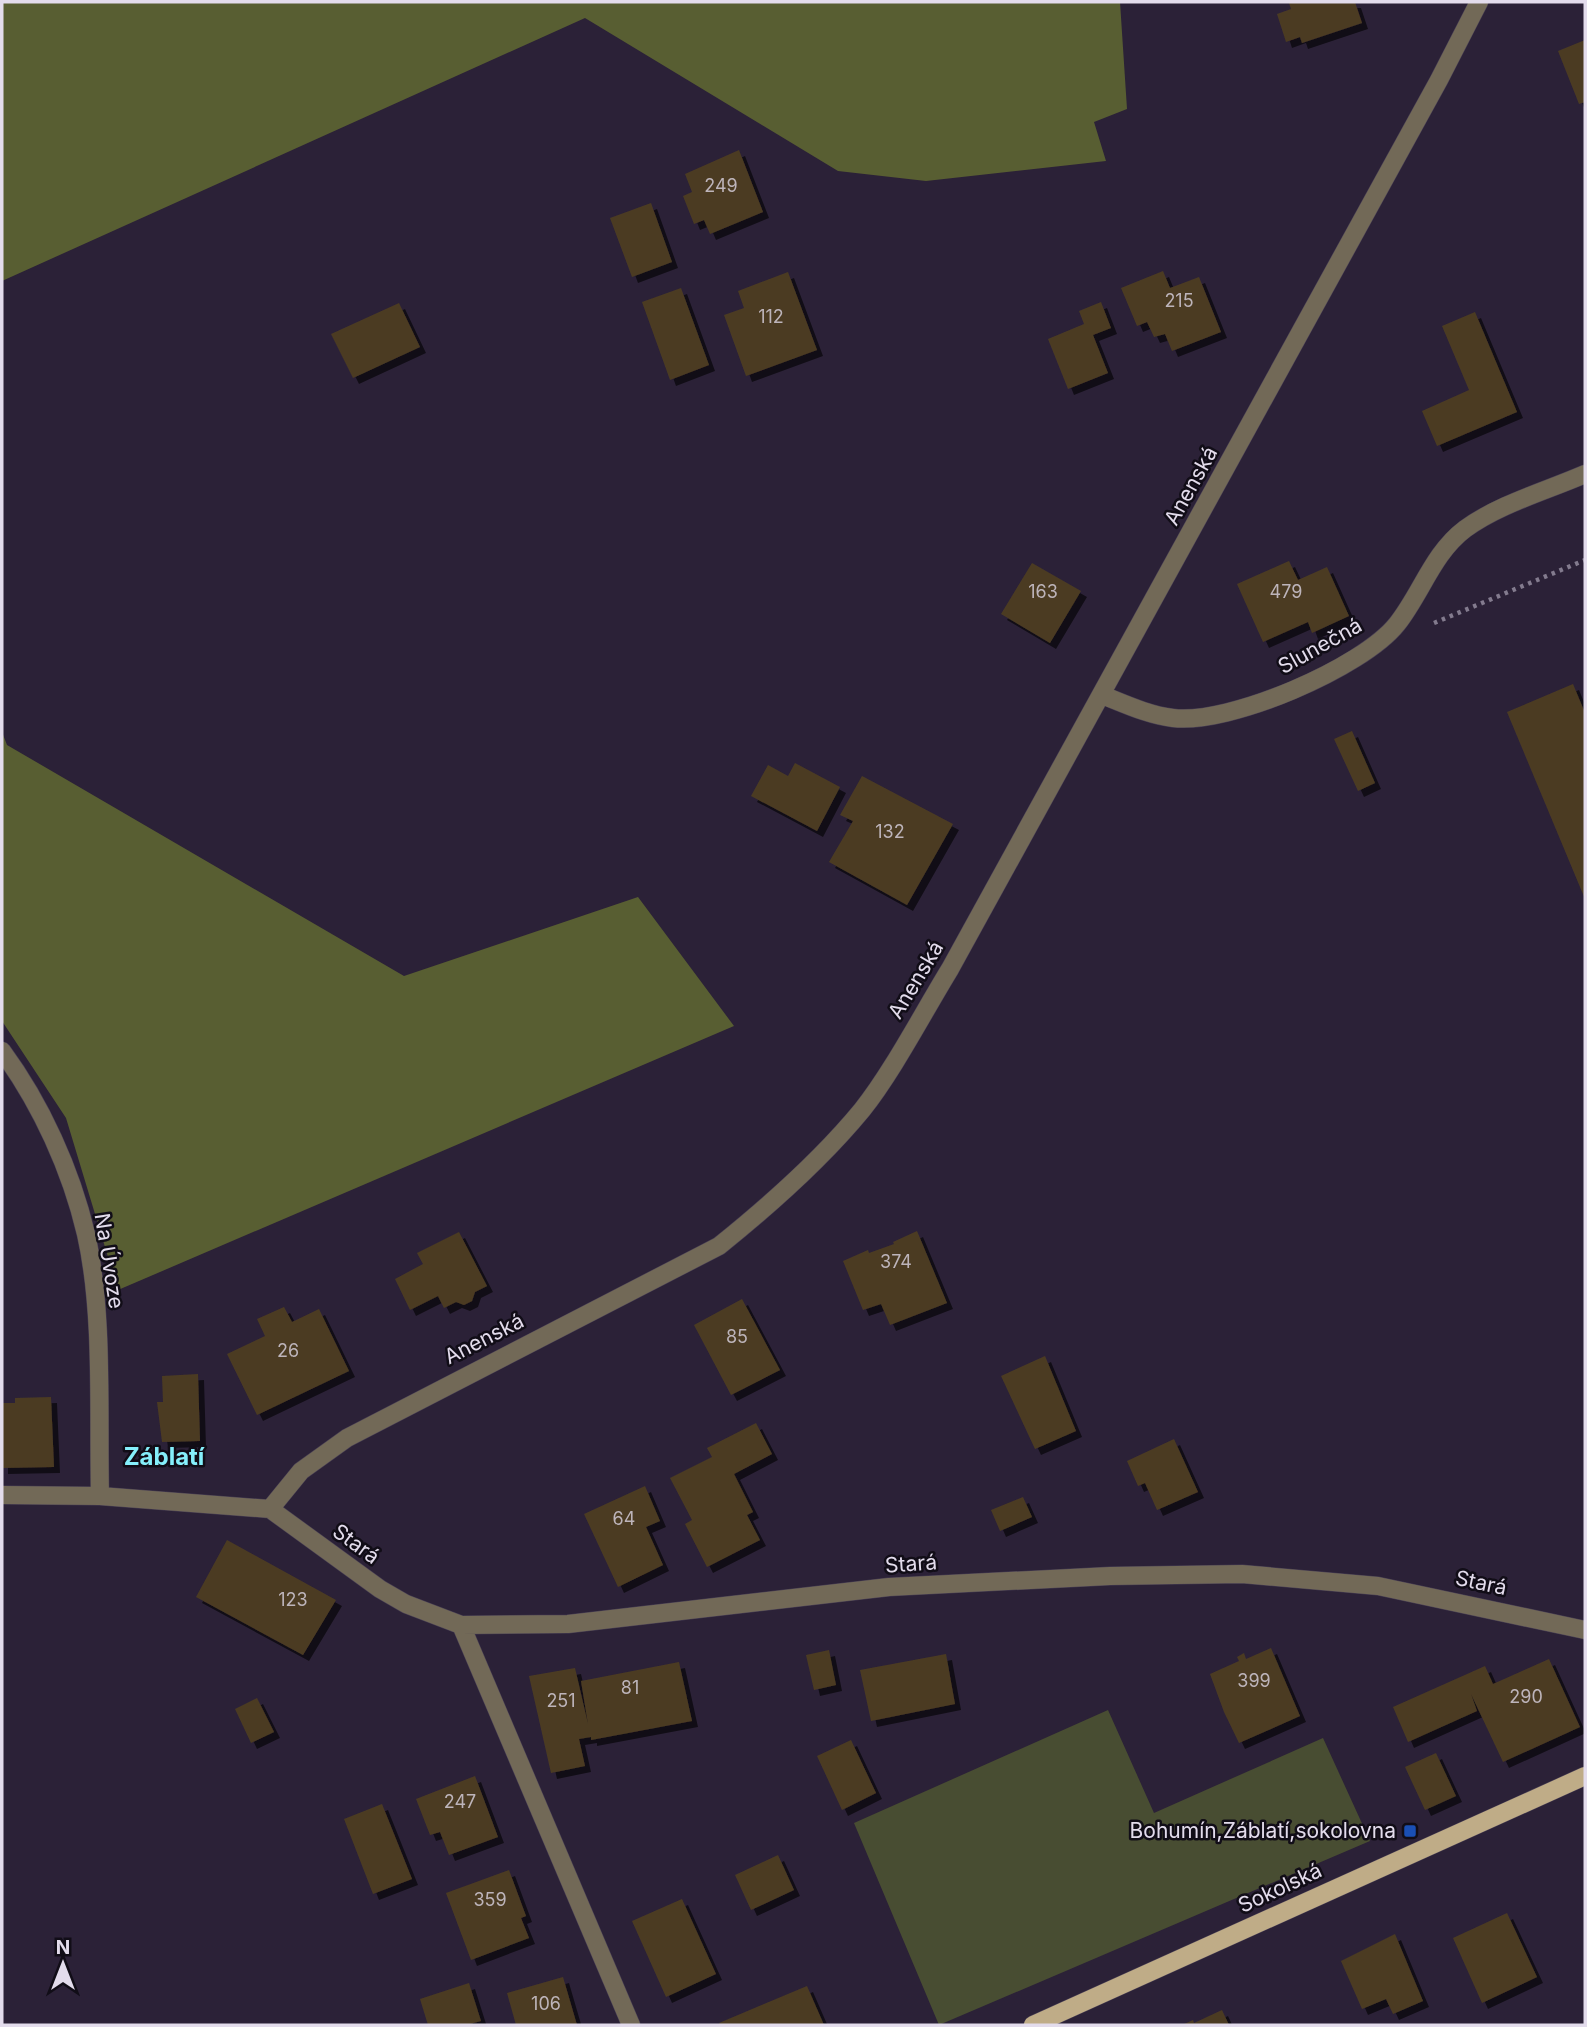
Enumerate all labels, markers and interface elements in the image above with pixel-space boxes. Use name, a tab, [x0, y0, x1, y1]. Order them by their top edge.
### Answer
house number: 249	[704, 175, 738, 196]
house number: 215	[1164, 290, 1194, 311]
house number: 112	[758, 306, 784, 327]
street label: Anenská	[1159, 442, 1222, 529]
house number: 163	[1028, 581, 1058, 602]
house number: 479	[1270, 581, 1302, 602]
street label: Slunečná	[1274, 612, 1366, 679]
house number: 132	[875, 821, 905, 842]
street label: Anenská	[883, 936, 948, 1023]
street label: Na Úvoze	[90, 1211, 130, 1310]
house number: 374	[880, 1251, 912, 1272]
street label: Anenská	[440, 1308, 528, 1369]
house number: 85	[726, 1326, 748, 1347]
house number: 26	[277, 1340, 299, 1361]
district label: Záblatí	[124, 1442, 205, 1471]
house number: 64	[613, 1508, 635, 1529]
street label: Stará	[328, 1518, 385, 1569]
street label: Stará	[884, 1549, 938, 1578]
street label: Stará	[1453, 1565, 1509, 1600]
house number: 123	[278, 1589, 308, 1610]
house number: 399	[1237, 1670, 1271, 1691]
house number: 81	[621, 1677, 639, 1698]
house number: 290	[1509, 1686, 1543, 1707]
house number: 251	[546, 1690, 576, 1711]
house number: 247	[444, 1791, 476, 1812]
place label: Bohumín,Záblatí,sokolovna	[1130, 1818, 1396, 1843]
marker: Bohumín,Záblatí,sokolovna	[1402, 1823, 1418, 1839]
street label: Sokolská	[1234, 1857, 1325, 1918]
house number: 359	[473, 1889, 507, 1910]
north arrow	[28, 1929, 98, 1999]
text: N	[56, 1936, 70, 1959]
house number: 106	[531, 1993, 561, 2014]

